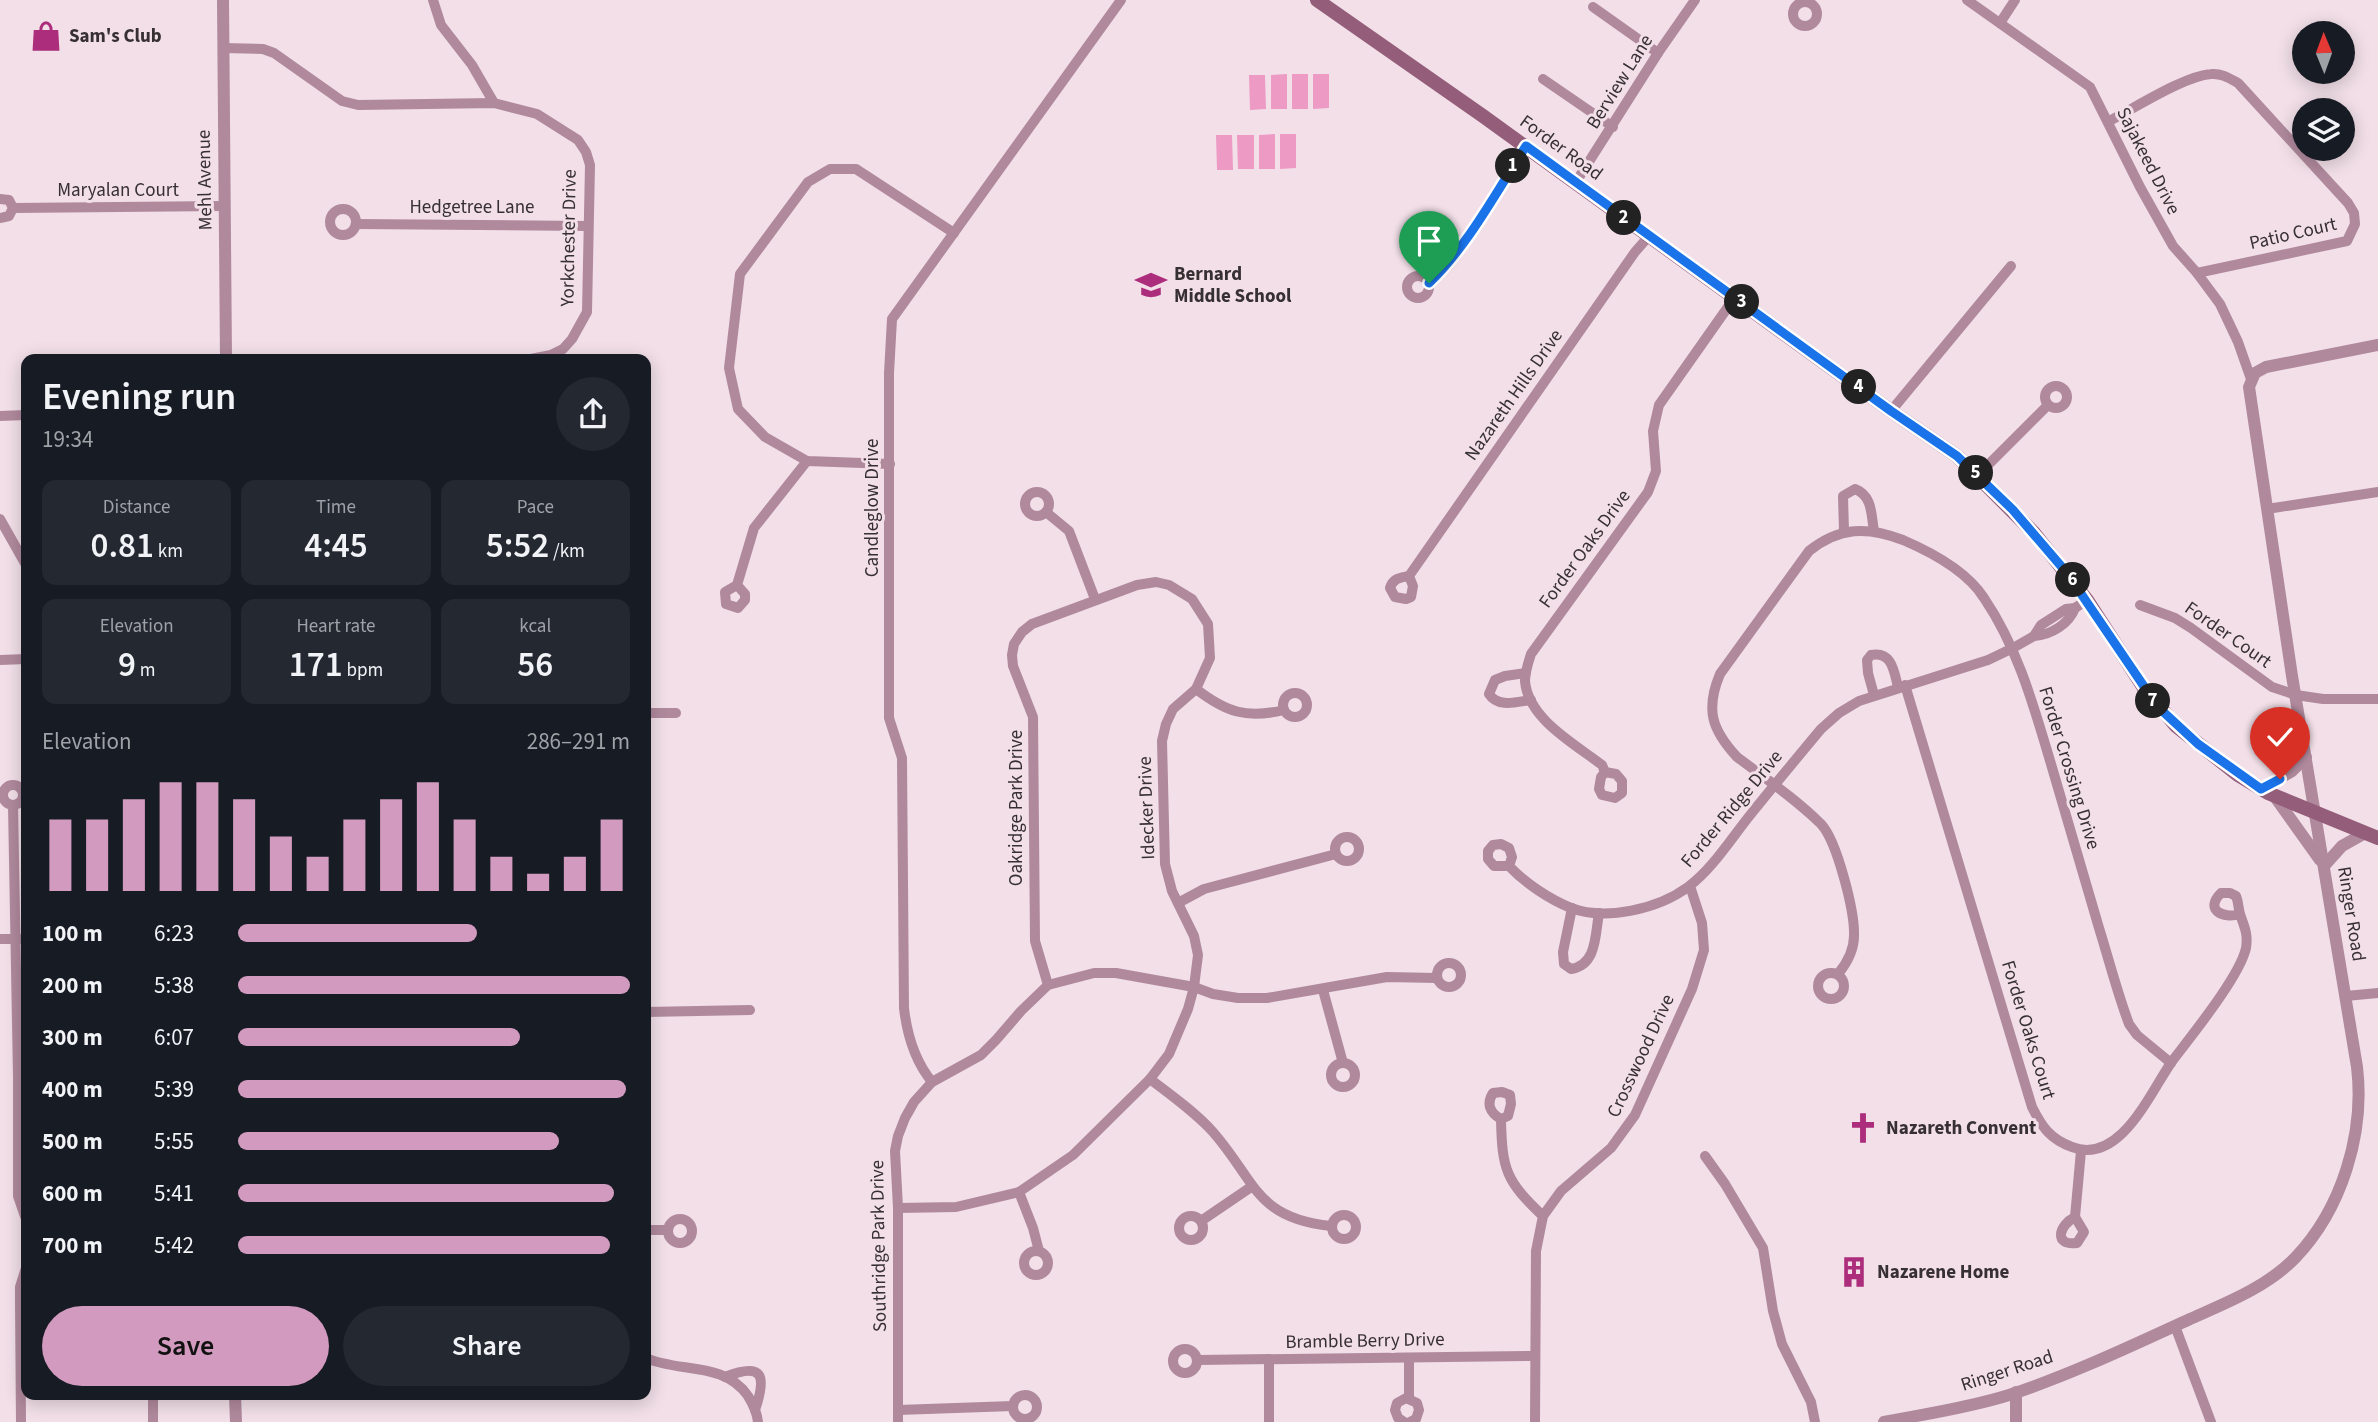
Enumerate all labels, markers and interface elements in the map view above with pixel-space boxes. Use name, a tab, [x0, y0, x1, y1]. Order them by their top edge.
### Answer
shop icon: Sam's Club	[29, 19, 63, 53]
north arrow	[2292, 21, 2356, 84]
map controls	[2292, 21, 2355, 161]
place label: Sam's Club	[69, 23, 162, 50]
street label: Berview Lane	[1580, 30, 1660, 134]
button: layers	[2292, 98, 2355, 161]
street label: Sajakeed Drive	[2109, 103, 2187, 219]
street label: Forder Road	[1514, 109, 1608, 187]
street label: Mehl Avenue	[191, 129, 219, 231]
pin: 1	[1496, 148, 1530, 184]
text: 1	[1507, 152, 1518, 179]
street label: Yorkchester Drive	[554, 169, 584, 308]
street label: Maryalan Court	[57, 177, 179, 204]
street label: Hedgetree Lane	[409, 194, 535, 221]
pin: 2	[1606, 200, 1642, 235]
text: 2	[1618, 204, 1629, 231]
pin	[1399, 211, 1459, 283]
street label: Patio Court	[2247, 211, 2340, 257]
icon: arrive	[1410, 222, 1448, 260]
place label: Bernard Middle School	[1174, 261, 1292, 310]
school or university icon: Bernard Middle School	[1134, 268, 1168, 302]
pin: 3	[1724, 284, 1760, 320]
text: 3	[1736, 288, 1747, 315]
street label: Nazareth Hills Drive	[1458, 324, 1570, 466]
text: Evening run	[42, 370, 236, 424]
pin: 4	[1842, 370, 1876, 404]
text: 4	[1853, 373, 1864, 400]
button: share	[556, 377, 630, 451]
text: 19:34	[42, 423, 93, 456]
street label: Candleglow Drive	[859, 439, 886, 577]
pin: 5	[1958, 456, 1994, 490]
text: 5	[1970, 459, 1981, 486]
street label: Forder Oaks Drive	[1533, 484, 1637, 614]
text: Distance	[103, 494, 170, 521]
text: Time	[316, 494, 356, 521]
text: Pace	[517, 494, 554, 521]
text: 0.81	[90, 521, 154, 571]
text: 4:45	[304, 521, 368, 571]
text: 5:52	[486, 521, 549, 571]
text: km	[154, 538, 183, 565]
text: /km	[549, 538, 585, 565]
pin: 6	[2056, 562, 2090, 598]
text: 6	[2067, 566, 2078, 593]
street label: Forder Court	[2179, 595, 2277, 675]
text: Elevation	[100, 613, 174, 640]
text: Heart rate	[296, 613, 375, 640]
text: kcal	[519, 613, 551, 640]
text: 9	[118, 640, 136, 690]
text: 171	[289, 640, 343, 690]
text: 56	[517, 640, 553, 690]
text: m	[136, 657, 155, 684]
text: bpm	[343, 657, 383, 684]
street label: Forder Crossing Drive	[2031, 683, 2107, 853]
pin: 7	[2136, 684, 2170, 718]
text: 7	[2147, 687, 2158, 714]
pin	[2250, 707, 2310, 779]
icon: check	[2261, 718, 2299, 756]
text: Elevation	[42, 725, 132, 758]
text: 286–291 m	[527, 725, 630, 758]
street label: Oakridge Park Drive	[1003, 730, 1030, 886]
street label: Forder Ridge Drive	[1675, 744, 1789, 874]
street label: Idecker Drive	[1132, 756, 1162, 860]
street label: Ringer Road	[2330, 865, 2372, 963]
text: 100 m	[42, 917, 103, 950]
text: 6:23	[154, 917, 194, 950]
street label: Forder Oaks Court	[1994, 957, 2062, 1103]
text: 200 m	[42, 969, 103, 1002]
text: 5:38	[154, 969, 194, 1002]
street label: Crosswood Drive	[1601, 990, 1681, 1122]
text: 300 m	[42, 1021, 103, 1054]
text: 6:07	[154, 1021, 194, 1054]
text: 400 m	[42, 1073, 103, 1106]
text: 5:39	[154, 1073, 194, 1106]
church icon: Nazareth Convent	[1846, 1111, 1880, 1145]
place label: Nazareth Convent	[1886, 1115, 2036, 1142]
text: 500 m	[42, 1125, 103, 1158]
text: 5:55	[154, 1125, 194, 1158]
street label: Southridge Park Drive	[864, 1160, 894, 1332]
text: 600 m	[42, 1177, 103, 1210]
text: 5:41	[154, 1177, 194, 1210]
text: 700 m	[42, 1229, 103, 1262]
text: 5:42	[154, 1229, 194, 1262]
building icon: Nazarene Home	[1837, 1255, 1871, 1289]
place label: Nazarene Home	[1877, 1259, 2010, 1286]
button: Save	[42, 1306, 329, 1386]
button: Share	[343, 1306, 630, 1386]
street label: Bramble Berry Drive	[1285, 1326, 1445, 1356]
street label: Ringer Road	[1957, 1343, 2057, 1399]

